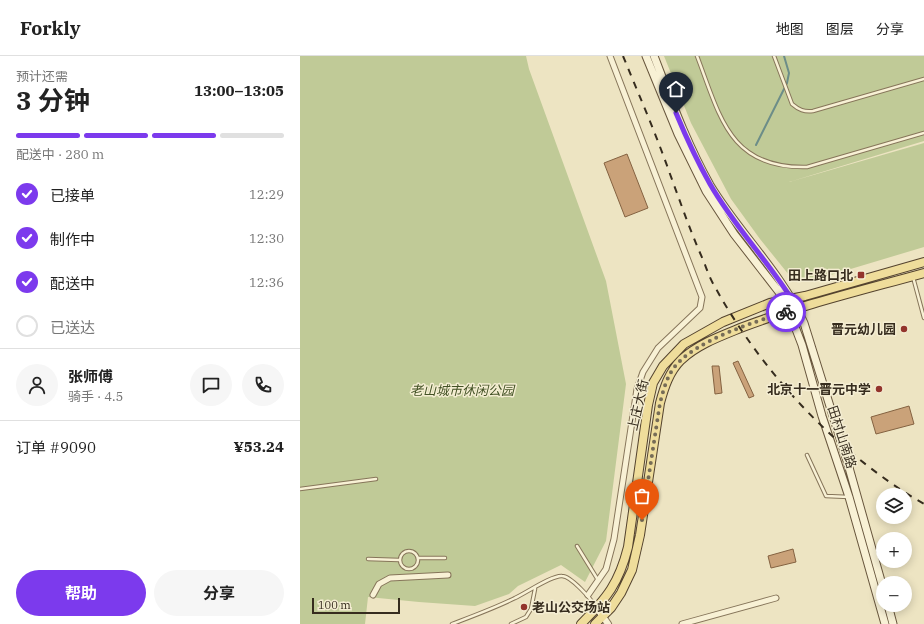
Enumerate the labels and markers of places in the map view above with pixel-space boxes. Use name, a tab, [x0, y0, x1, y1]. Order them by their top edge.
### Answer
pin	[659, 72, 693, 113]
place label: 田上路口北	[788, 267, 853, 284]
marker: 田上路口北	[856, 270, 866, 280]
place label: 晋元幼儿园	[831, 321, 896, 338]
marker: 晋元幼儿园	[899, 324, 909, 334]
place label: 北京十一晋元中学	[767, 381, 871, 398]
marker: 北京十一晋元中学	[874, 384, 884, 394]
pin	[625, 479, 659, 520]
place label: 老山公交场站	[532, 599, 610, 616]
marker: 老山公交场站	[519, 602, 529, 612]

